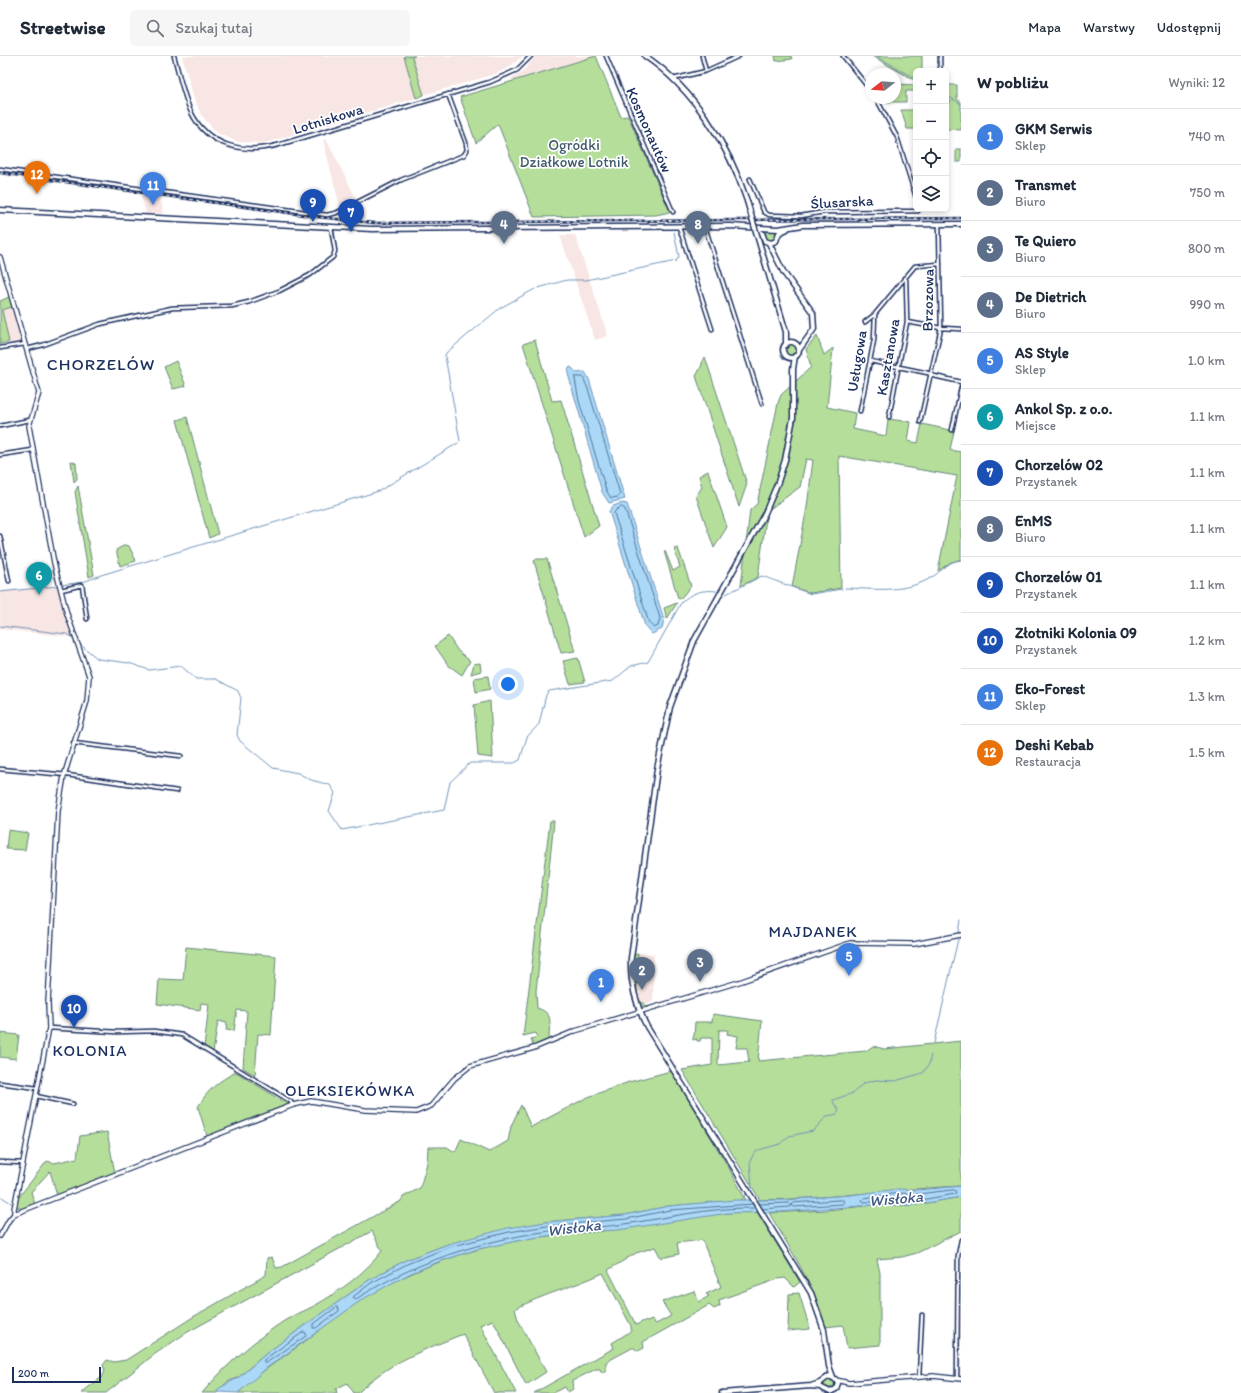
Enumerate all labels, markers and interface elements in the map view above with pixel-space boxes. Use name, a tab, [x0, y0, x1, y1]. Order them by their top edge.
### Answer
search box	[130, 10, 410, 46]
text: Streetwise	[20, 16, 106, 39]
icon: search	[144, 17, 166, 39]
text: Szukaj tutaj	[176, 19, 252, 37]
text: Mapa	[1028, 19, 1061, 36]
text: Warstwy	[1083, 19, 1135, 36]
text: Udostępnij	[1157, 19, 1221, 36]
north arrow	[865, 68, 901, 104]
map controls	[913, 68, 949, 212]
button: +	[913, 68, 949, 104]
text: W pobliżu	[977, 72, 1048, 92]
text: Wyniki: 12	[1169, 75, 1225, 90]
street label: Kosmonautów	[622, 84, 676, 176]
street label: Lotniskowa	[291, 100, 366, 138]
button: −	[913, 104, 949, 140]
text: GKM Serwis	[1015, 120, 1092, 138]
text: 1	[987, 129, 993, 144]
text: 740 m	[1189, 129, 1225, 144]
park label: Ogródki Działkowe Lotnik	[520, 136, 629, 171]
text: Sklep	[1015, 138, 1046, 153]
button: locate	[913, 140, 949, 176]
pin: 12	[24, 161, 50, 194]
pin: 11	[140, 172, 166, 205]
button: layers	[913, 176, 949, 212]
text: Transmet	[1015, 176, 1076, 194]
text: 2	[987, 185, 993, 200]
text: 750 m	[1190, 185, 1225, 200]
pin: 9	[300, 189, 326, 222]
street label: Ślusarska	[810, 191, 874, 213]
text: Biuro	[1015, 194, 1046, 209]
pin: 7	[338, 199, 364, 232]
pin: 4	[491, 211, 517, 244]
pin: 8	[685, 211, 711, 244]
text: Te Quiero	[1015, 232, 1076, 250]
text: 3	[986, 241, 994, 256]
text: 800 m	[1188, 241, 1225, 256]
text: Biuro	[1015, 250, 1046, 265]
street label: Brzozowa	[918, 268, 938, 332]
text: De Dietrich	[1015, 288, 1086, 306]
text: 4	[986, 297, 994, 312]
text: 990 m	[1190, 297, 1225, 312]
text: Biuro	[1015, 306, 1046, 321]
street label: Kasztanowa	[872, 317, 904, 397]
street label: Usługowa	[843, 329, 871, 393]
text: AS Style	[1015, 344, 1069, 362]
text: 5	[987, 353, 993, 368]
text: 1.0 km	[1188, 353, 1225, 368]
district label: CHORZELÓW	[47, 354, 155, 374]
text: Sklep	[1015, 362, 1046, 377]
text: Ankol Sp. z o.o.	[1015, 400, 1112, 418]
text: 6	[987, 409, 993, 424]
text: 1.1 km	[1190, 409, 1225, 424]
text: Miejsce	[1015, 418, 1056, 433]
text: Chorzelów 02	[1015, 456, 1103, 474]
text: 7	[987, 465, 993, 480]
text: 1.1 km	[1190, 465, 1225, 480]
text: Przystanek	[1015, 474, 1077, 489]
text: EnMS	[1015, 512, 1052, 530]
text: 8	[986, 521, 994, 536]
text: 1.1 km	[1190, 521, 1225, 536]
text: Biuro	[1015, 530, 1046, 545]
pin: 6	[26, 562, 52, 595]
text: Chorzelów 01	[1015, 568, 1102, 586]
text: 9	[987, 577, 993, 592]
text: 1.1 km	[1190, 577, 1225, 592]
text: Przystanek	[1015, 586, 1077, 601]
text: Złotniki Kolonia 09	[1015, 624, 1137, 642]
text: 10	[983, 633, 997, 648]
text: 1.2 km	[1189, 633, 1225, 648]
text: Przystanek	[1015, 642, 1077, 657]
your location	[498, 674, 518, 694]
text: Eko-Forest	[1015, 680, 1085, 698]
text: 11	[984, 689, 996, 704]
text: 1.3 km	[1189, 689, 1225, 704]
text: Sklep	[1015, 698, 1046, 713]
text: Deshi Kebab	[1015, 736, 1094, 754]
text: 12	[984, 745, 996, 760]
text: 1.5 km	[1189, 745, 1225, 760]
text: Restauracja	[1015, 754, 1081, 769]
district label: MAJDANEK	[768, 922, 858, 941]
pin: 5	[836, 943, 862, 976]
pin: 3	[687, 949, 713, 982]
pin: 2	[629, 957, 655, 990]
pin: 1	[588, 969, 614, 1002]
pin: 10	[61, 995, 87, 1028]
district label: KOLONIA	[52, 1041, 128, 1060]
district label: OLEKSIEKÓWKA	[285, 1081, 415, 1100]
water label: Wisłoka	[868, 1187, 924, 1210]
water label: Wisłoka	[546, 1215, 603, 1240]
scale bar	[12, 1365, 101, 1384]
text: 200 m	[18, 1367, 49, 1380]

